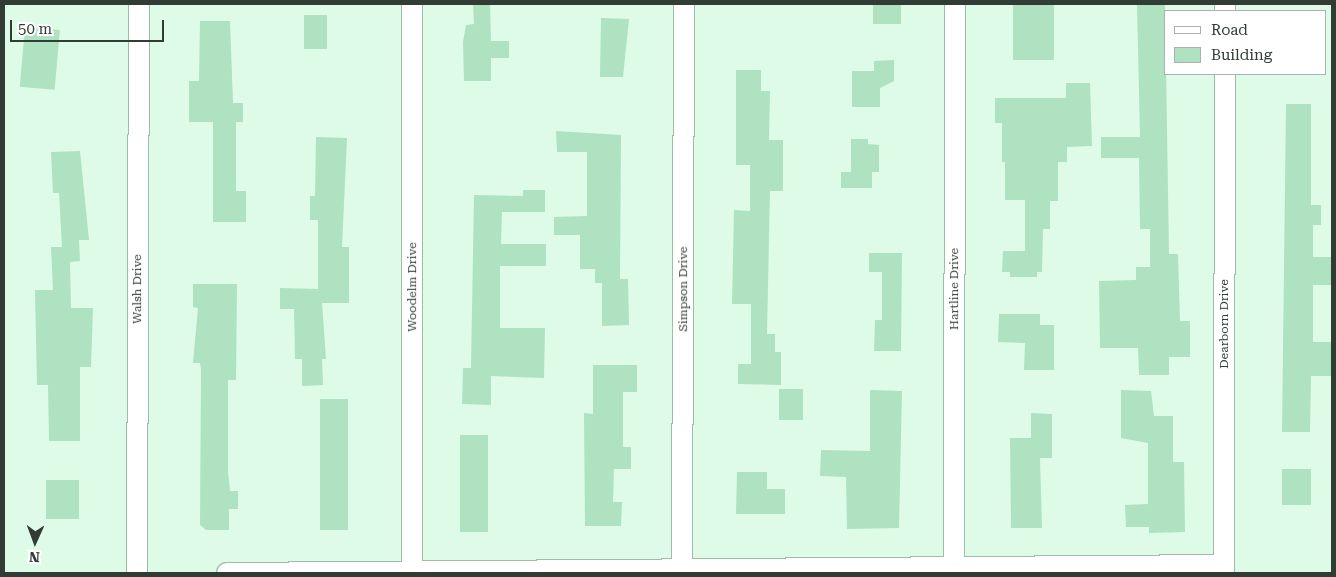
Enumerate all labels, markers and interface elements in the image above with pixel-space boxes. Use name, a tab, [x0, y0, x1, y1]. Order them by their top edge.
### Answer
scale bar	[12, 10, 166, 42]
legend	[1164, 10, 1326, 75]
text: 50 m	[18, 20, 52, 38]
text: Road	[1211, 21, 1248, 39]
text: Building	[1211, 46, 1272, 64]
street label: Woodelm Drive	[406, 242, 420, 332]
street label: Simpson Drive	[677, 246, 691, 332]
street label: Hartline Drive	[948, 248, 962, 330]
street label: Walsh Drive	[131, 254, 145, 324]
street label: Dearborn Drive	[1218, 279, 1232, 369]
north arrow	[10, 517, 60, 567]
text: N	[29, 549, 40, 565]

